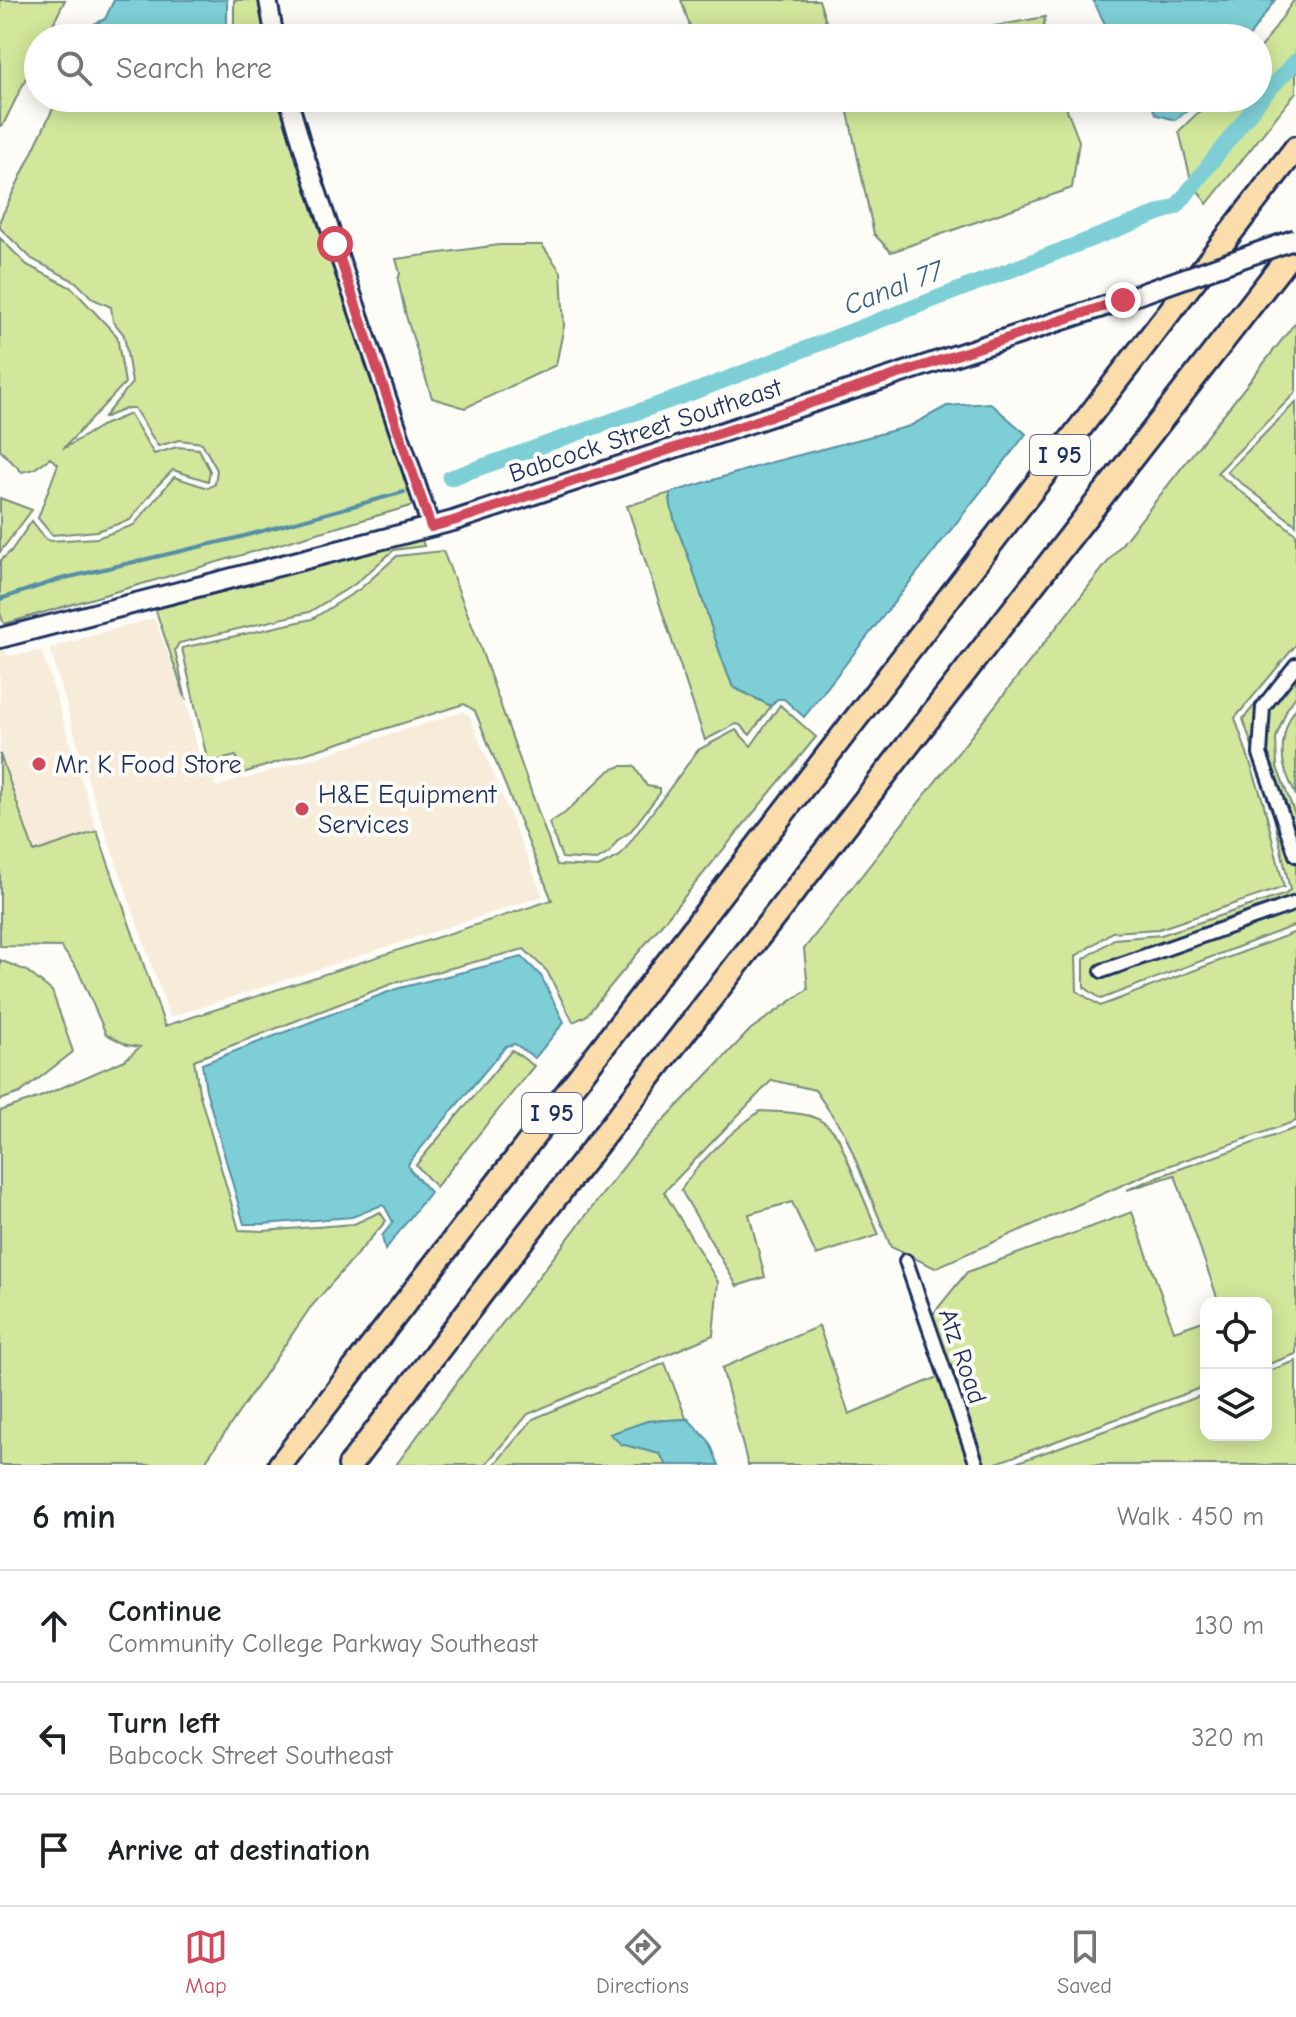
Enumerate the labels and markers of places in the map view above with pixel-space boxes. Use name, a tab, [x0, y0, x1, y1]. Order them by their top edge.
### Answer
place label: Mr. K Food Store	[55, 750, 242, 780]
marker: Mr. K Food Store	[30, 755, 48, 773]
place label: H&E Equipment Services	[318, 780, 498, 840]
marker: H&E Equipment Services	[293, 800, 311, 818]

